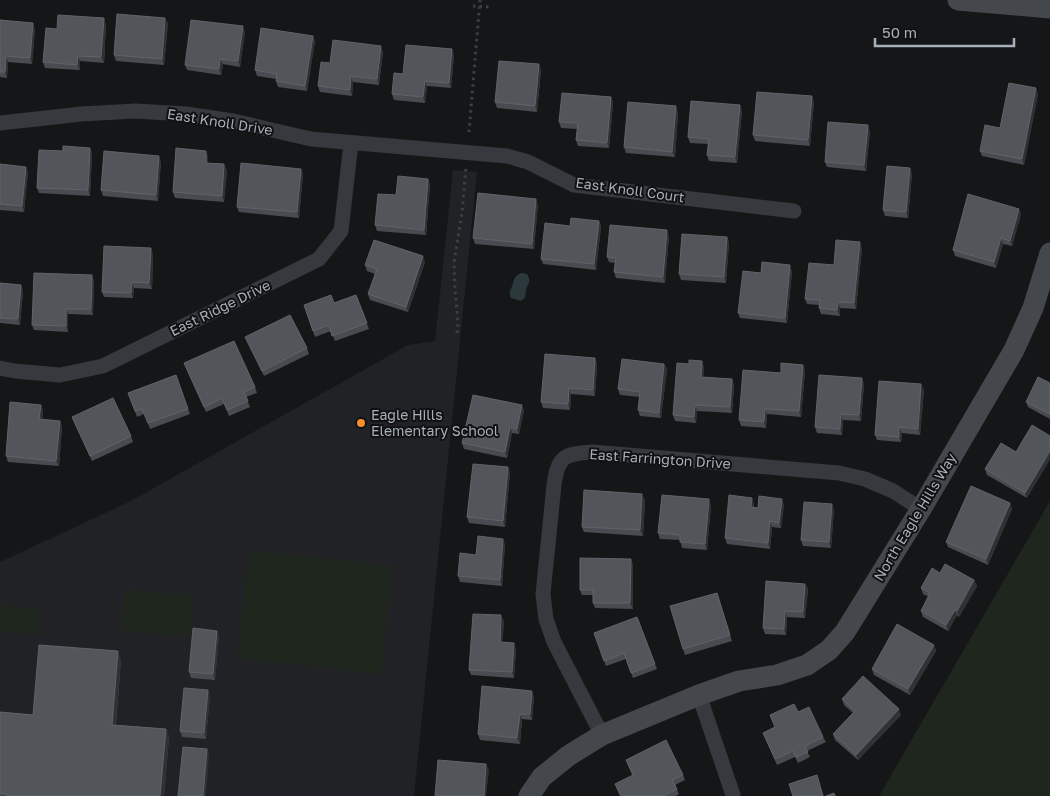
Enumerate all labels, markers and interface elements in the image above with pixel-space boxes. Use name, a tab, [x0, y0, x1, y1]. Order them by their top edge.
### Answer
scale bar	[875, 15, 1014, 47]
text: 50 m	[882, 23, 917, 41]
street label: East Knoll Drive	[166, 105, 274, 138]
street label: East Knoll Court	[575, 173, 686, 206]
street label: East Ridge Drive	[167, 276, 273, 339]
place label: Eagle Hills Elementary School	[371, 406, 498, 439]
marker: Eagle Hills Elementary School	[355, 417, 367, 429]
street label: East Farrington Drive	[589, 445, 731, 472]
street label: North Eagle Hills Way	[870, 450, 960, 584]

